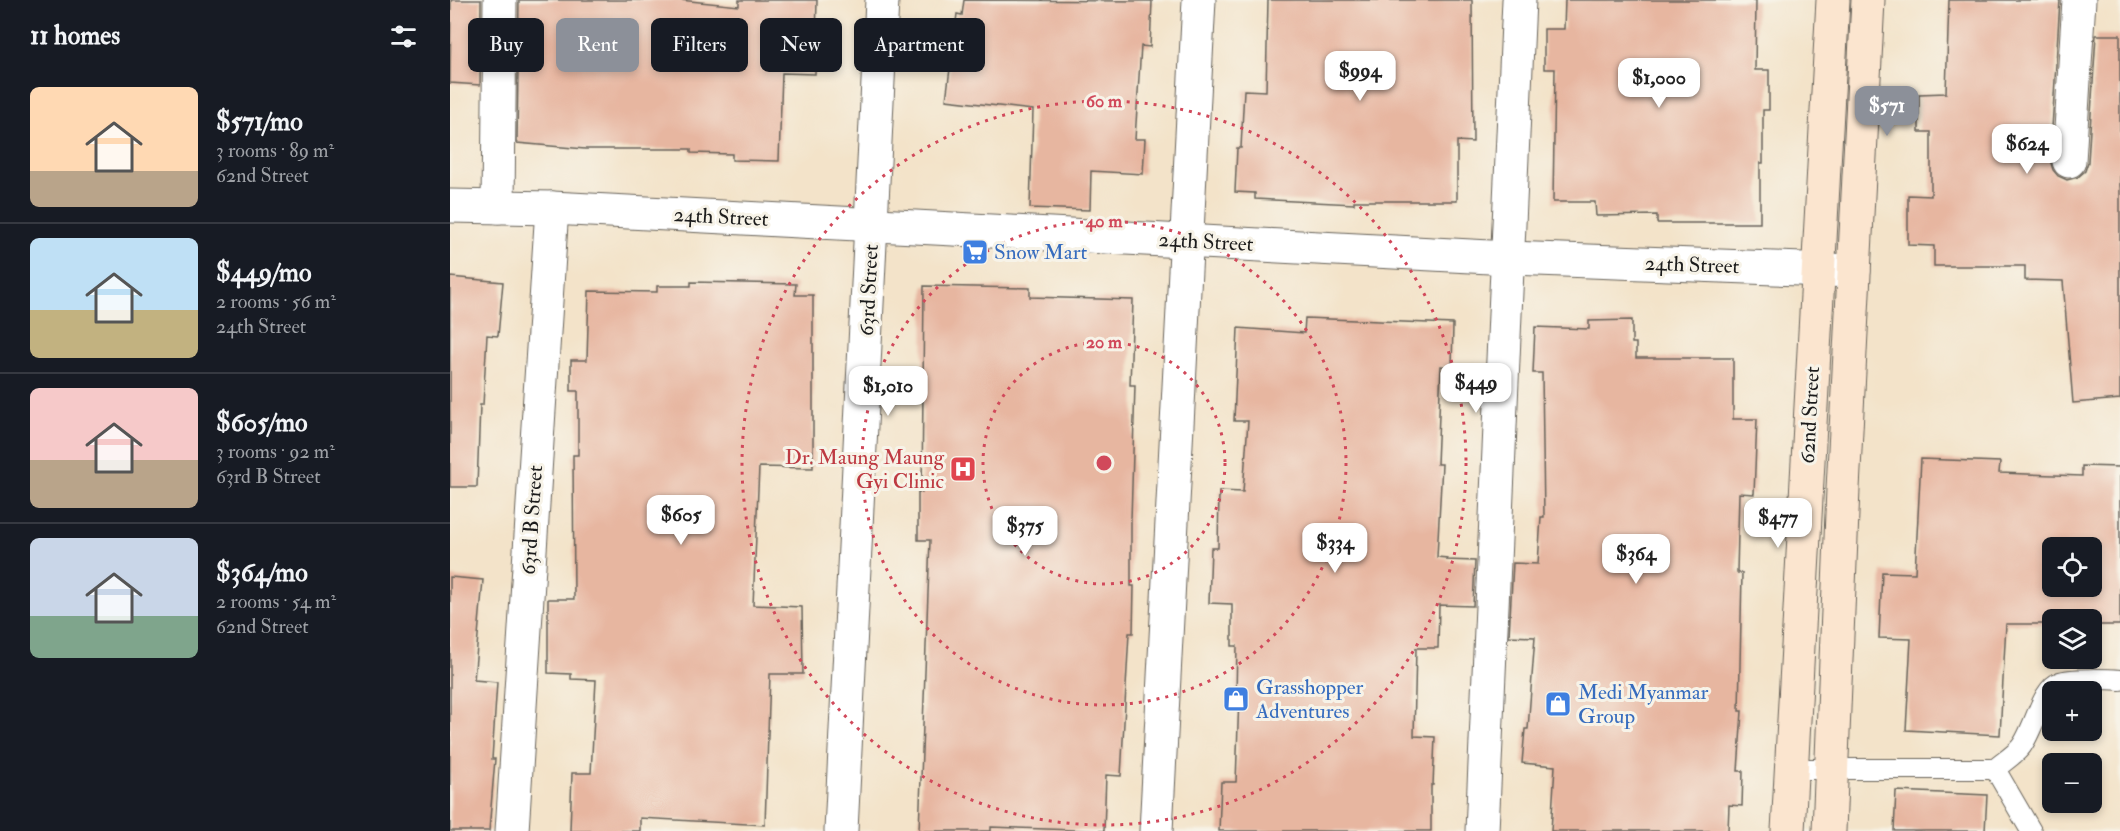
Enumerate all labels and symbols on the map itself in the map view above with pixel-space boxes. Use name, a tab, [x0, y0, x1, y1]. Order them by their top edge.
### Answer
pin: $994	[1324, 51, 1396, 102]
pin: $1,000	[1610, 58, 1708, 109]
pin: $571	[1851, 86, 1923, 137]
text: 60 m	[1086, 90, 1123, 113]
pin: $624	[1991, 124, 2063, 175]
street label: 24th Street	[673, 201, 769, 233]
text: 40 m	[1085, 210, 1123, 233]
street label: 24th Street	[1158, 226, 1254, 258]
supermarket icon: Snow Mart	[960, 237, 990, 267]
place label: Snow Mart	[994, 239, 1087, 266]
street label: 63rd Street	[853, 243, 885, 337]
street label: 24th Street	[1644, 250, 1740, 280]
text: 20 m	[1086, 331, 1123, 354]
pin: $449	[1440, 363, 1512, 414]
street label: 62nd Street	[1794, 365, 1826, 464]
pin: $1,010	[839, 366, 937, 417]
place label: Dr. Maung Maung Gyi Clinic	[785, 444, 945, 495]
centre of rings	[1094, 453, 1114, 473]
hospital icon: Dr. Maung Maung Gyi Clinic	[948, 454, 978, 484]
street label: 63rd B Street	[515, 464, 549, 576]
pin: $605	[645, 495, 717, 546]
pin: $477	[1742, 498, 1814, 549]
pin: $375	[989, 506, 1061, 557]
pin: $334	[1299, 523, 1371, 574]
pin: $364	[1600, 534, 1672, 585]
place label: Grasshopper Adventures	[1255, 674, 1364, 725]
place label: Medi Myanmar Group	[1578, 679, 1709, 730]
shop icon: Grasshopper Adventures	[1221, 684, 1251, 714]
shop icon: Medi Myanmar Group	[1543, 689, 1573, 719]

